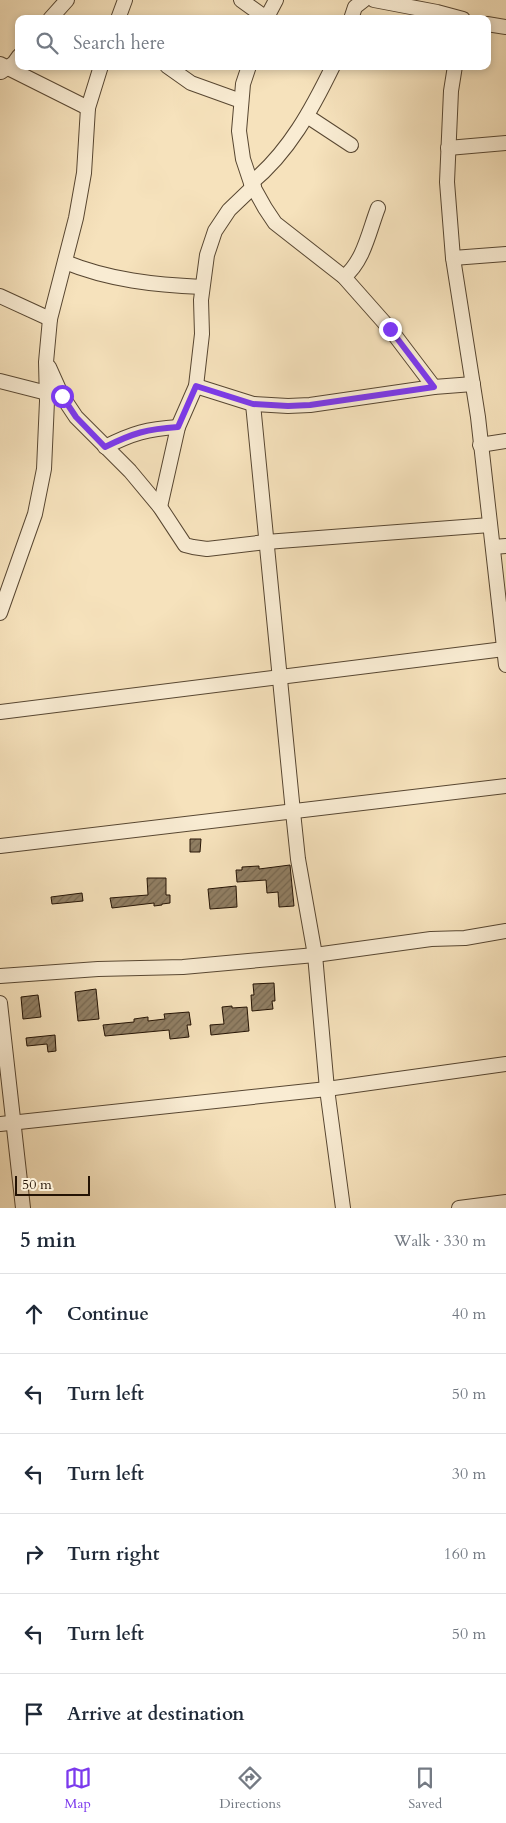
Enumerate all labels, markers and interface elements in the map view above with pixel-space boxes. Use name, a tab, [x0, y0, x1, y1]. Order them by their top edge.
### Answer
search box	[15, 15, 491, 70]
icon: search	[33, 29, 61, 57]
text: Search here	[73, 30, 165, 56]
route end	[379, 318, 402, 341]
route start	[51, 385, 74, 408]
scale bar	[15, 1173, 90, 1196]
text: 50 m	[22, 1175, 52, 1194]
text: 5 min	[20, 1226, 76, 1255]
text: Walk · 330 m	[394, 1230, 486, 1252]
icon: ahead	[20, 1300, 48, 1328]
text: Continue	[67, 1301, 149, 1327]
text: 40 m	[452, 1303, 486, 1325]
icon: left	[20, 1380, 48, 1408]
text: Turn left	[67, 1381, 144, 1407]
text: 50 m	[452, 1383, 486, 1405]
icon: left	[20, 1460, 48, 1488]
text: Turn left	[67, 1461, 144, 1487]
text: 30 m	[452, 1463, 486, 1485]
icon: right	[20, 1540, 48, 1568]
text: Turn right	[67, 1541, 159, 1567]
text: 160 m	[444, 1543, 486, 1565]
icon: left	[20, 1620, 48, 1648]
text: Turn left	[67, 1621, 144, 1647]
text: 50 m	[452, 1623, 486, 1645]
icon: arrive	[20, 1700, 48, 1728]
text: Arrive at destination	[67, 1701, 244, 1727]
tab: Map	[64, 1764, 92, 1813]
tab: Directions	[219, 1764, 281, 1813]
tab: Saved	[408, 1764, 442, 1813]

